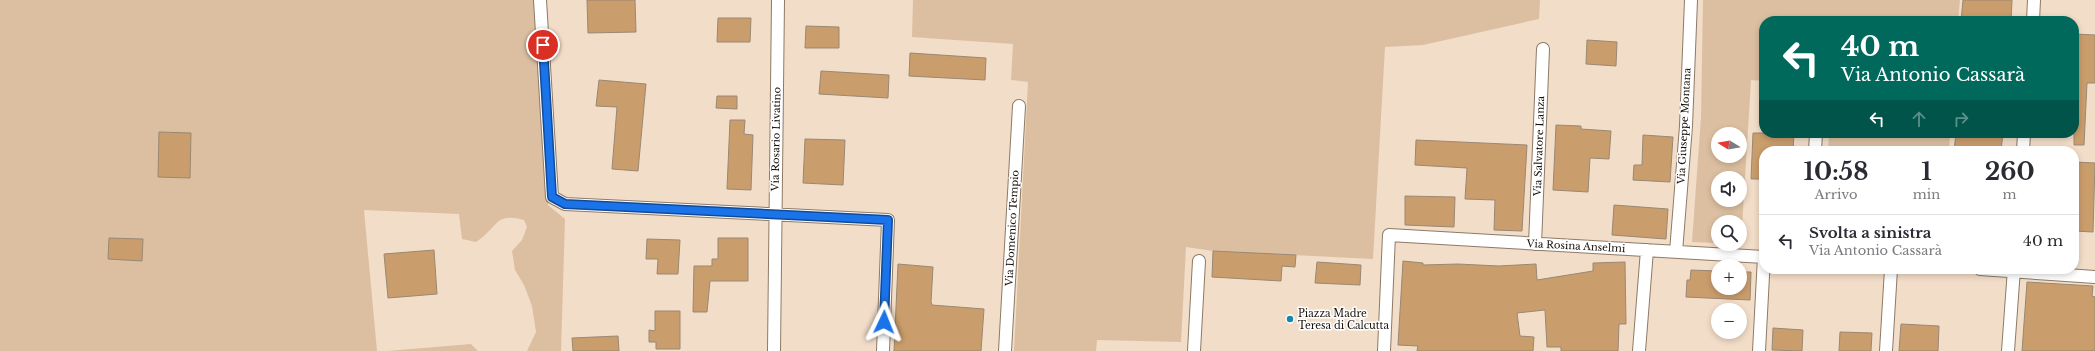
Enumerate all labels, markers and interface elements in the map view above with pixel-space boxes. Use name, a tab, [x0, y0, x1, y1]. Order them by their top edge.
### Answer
pin	[526, 28, 560, 62]
text: 40 m	[1841, 29, 1919, 64]
icon: left	[1775, 32, 1827, 84]
icon: arrive	[532, 34, 554, 56]
text: Via Antonio Cassarà	[1841, 64, 2025, 86]
street label: Via Giuseppe Montana	[1674, 67, 1694, 186]
street label: Via Rosario Livatino	[769, 86, 783, 192]
street label: Via Salvatore Lanza	[1531, 95, 1547, 197]
icon: left	[1866, 108, 1888, 130]
icon: ahead	[1908, 108, 1930, 130]
icon: right	[1950, 108, 1972, 130]
north arrow	[1711, 127, 1747, 163]
map controls	[1711, 127, 1747, 339]
text: 10:58	[1803, 157, 1868, 186]
text: 1	[1921, 157, 1932, 186]
text: 260	[1985, 157, 2035, 186]
street label: Via Domenico Tempio	[1002, 169, 1022, 287]
button: sound	[1711, 171, 1747, 207]
text: Arrivo	[1814, 186, 1857, 203]
text: min	[1913, 186, 1940, 203]
text: m	[2003, 186, 2017, 203]
button: search	[1711, 215, 1747, 251]
text: Svolta a sinistra	[1809, 223, 1931, 242]
icon: left	[1775, 230, 1797, 252]
text: 40 m	[2023, 231, 2063, 250]
street label: Via Rosina Anselmi	[1525, 237, 1626, 255]
text: Via Antonio Cassarà	[1809, 242, 1942, 259]
button: +	[1711, 259, 1747, 295]
position arrow	[863, 301, 905, 343]
button: −	[1711, 303, 1747, 339]
place label: Piazza Madre Teresa di Calcutta	[1298, 307, 1389, 332]
marker: Piazza Madre Teresa di Calcutta	[1285, 314, 1295, 324]

